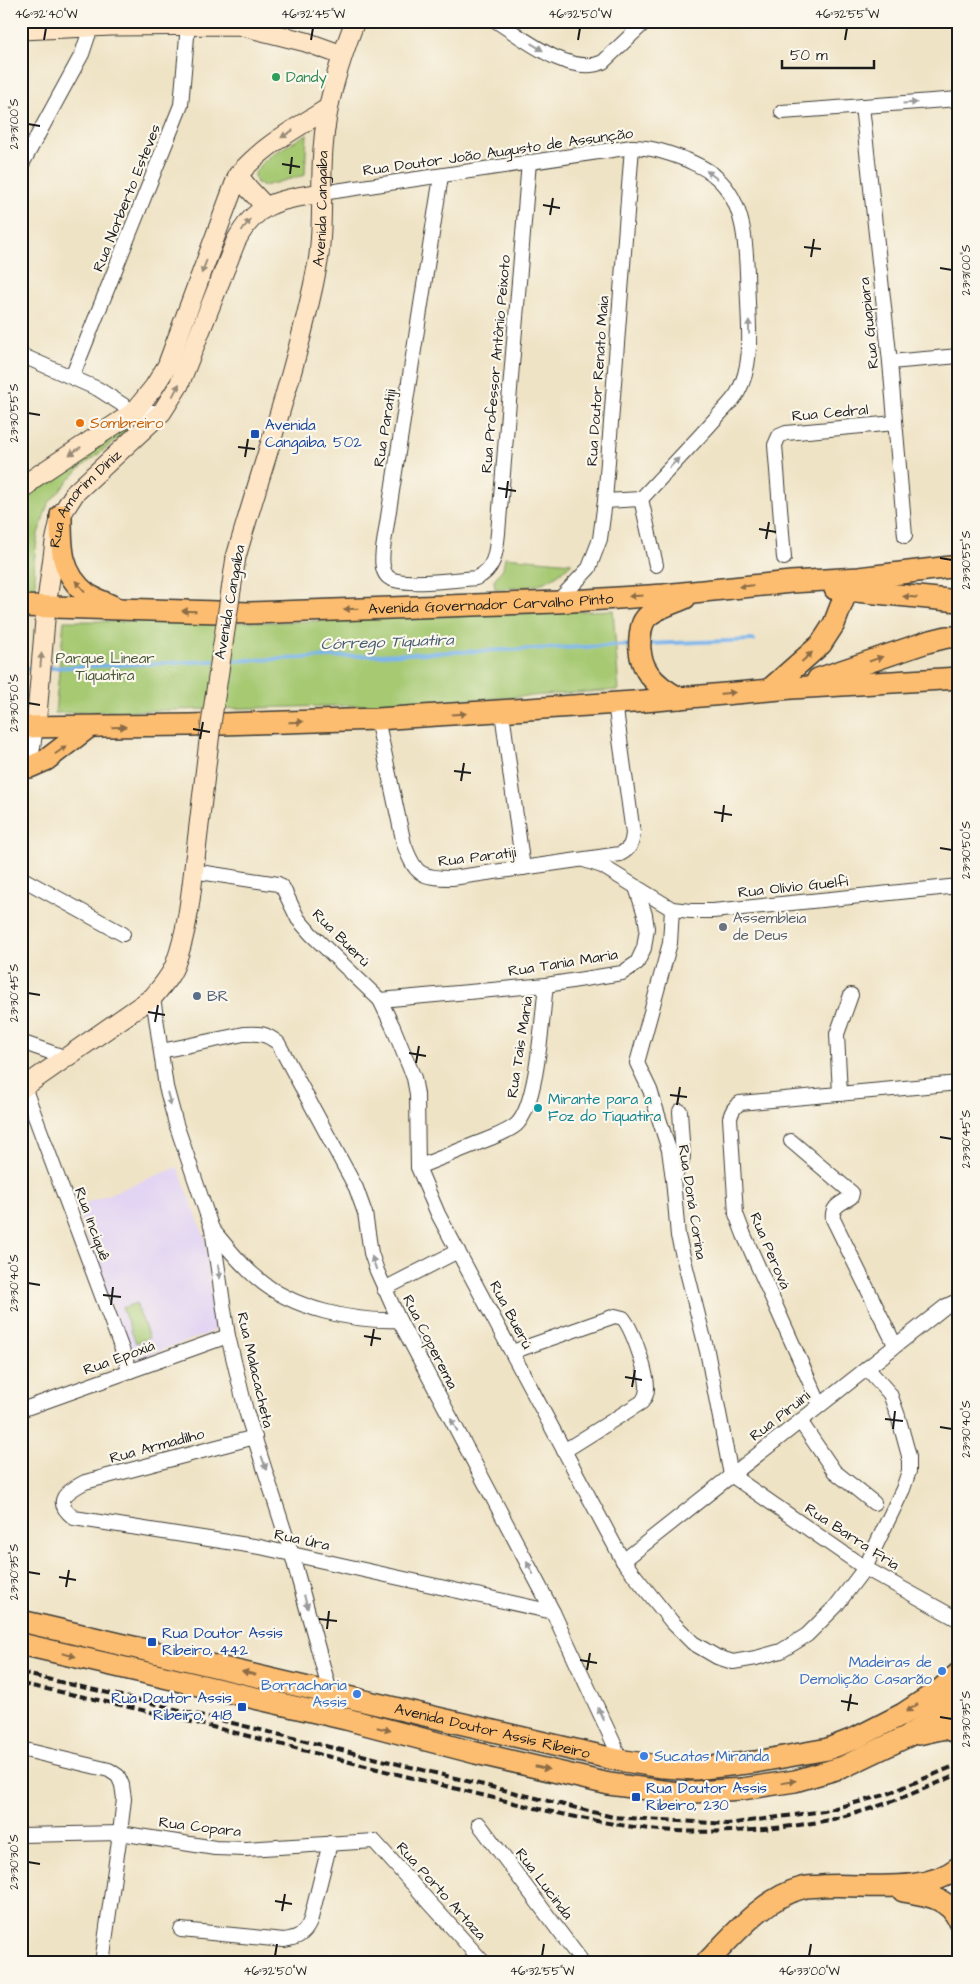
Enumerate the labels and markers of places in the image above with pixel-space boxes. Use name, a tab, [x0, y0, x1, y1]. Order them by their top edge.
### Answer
place label: Dandy	[286, 67, 327, 89]
marker: Dandy	[270, 71, 282, 83]
place label: Sombreiro	[90, 413, 164, 434]
place label: Avenida Cangaiba, 502	[265, 415, 362, 454]
marker: Sombreiro	[74, 417, 86, 429]
marker: Avenida Cangaiba, 502	[249, 428, 261, 440]
place label: Assembleia de Deus	[733, 908, 807, 946]
marker: Assembleia de Deus	[717, 921, 729, 933]
place label: BR	[207, 986, 228, 1007]
marker: BR	[191, 990, 203, 1002]
place label: Mirante para a Foz do Tiquatira	[548, 1089, 662, 1127]
marker: Mirante para a Foz do Tiquatira	[532, 1102, 544, 1114]
place label: Rua Doutor Assis Ribeiro, 442	[162, 1623, 283, 1661]
marker: Rua Doutor Assis Ribeiro, 442	[146, 1636, 158, 1648]
place label: Madeiras de Demolição Casarão	[800, 1652, 933, 1690]
marker: Madeiras de Demolição Casarão	[936, 1665, 948, 1677]
place label: Borracharia Assis	[261, 1675, 347, 1713]
place label: Rua Doutor Assis Ribeiro, 418	[111, 1688, 232, 1726]
marker: Borracharia Assis	[351, 1688, 363, 1700]
marker: Rua Doutor Assis Ribeiro, 418	[236, 1701, 248, 1713]
place label: Sucatas Miranda	[654, 1746, 769, 1767]
marker: Sucatas Miranda	[638, 1750, 650, 1762]
place label: Rua Doutor Assis Ribeiro, 230	[646, 1778, 767, 1816]
marker: Rua Doutor Assis Ribeiro, 230	[630, 1791, 642, 1803]

